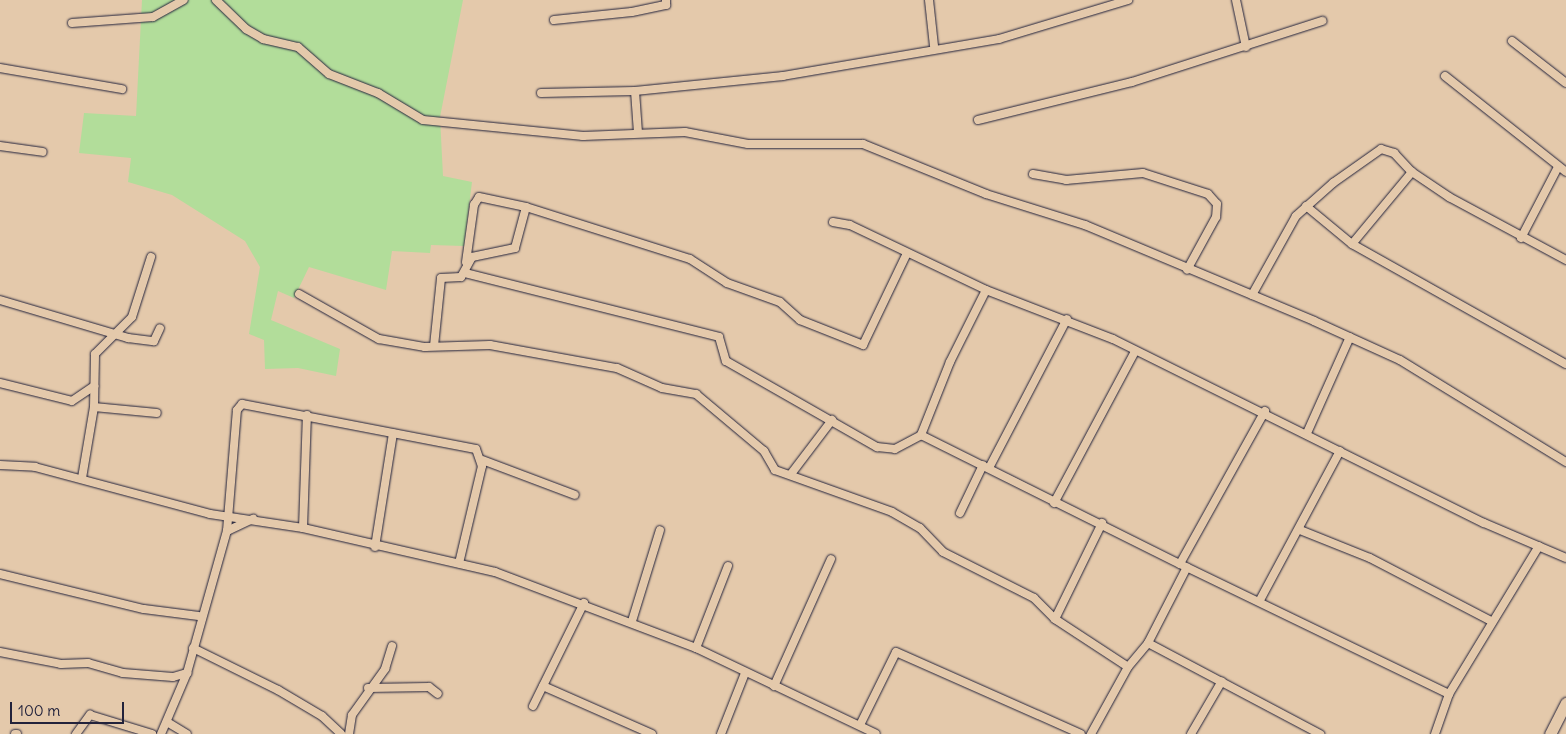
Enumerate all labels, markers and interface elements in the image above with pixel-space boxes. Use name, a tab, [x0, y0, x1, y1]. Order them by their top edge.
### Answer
scale bar	[12, 692, 126, 724]
text: 100 m	[18, 701, 60, 720]

